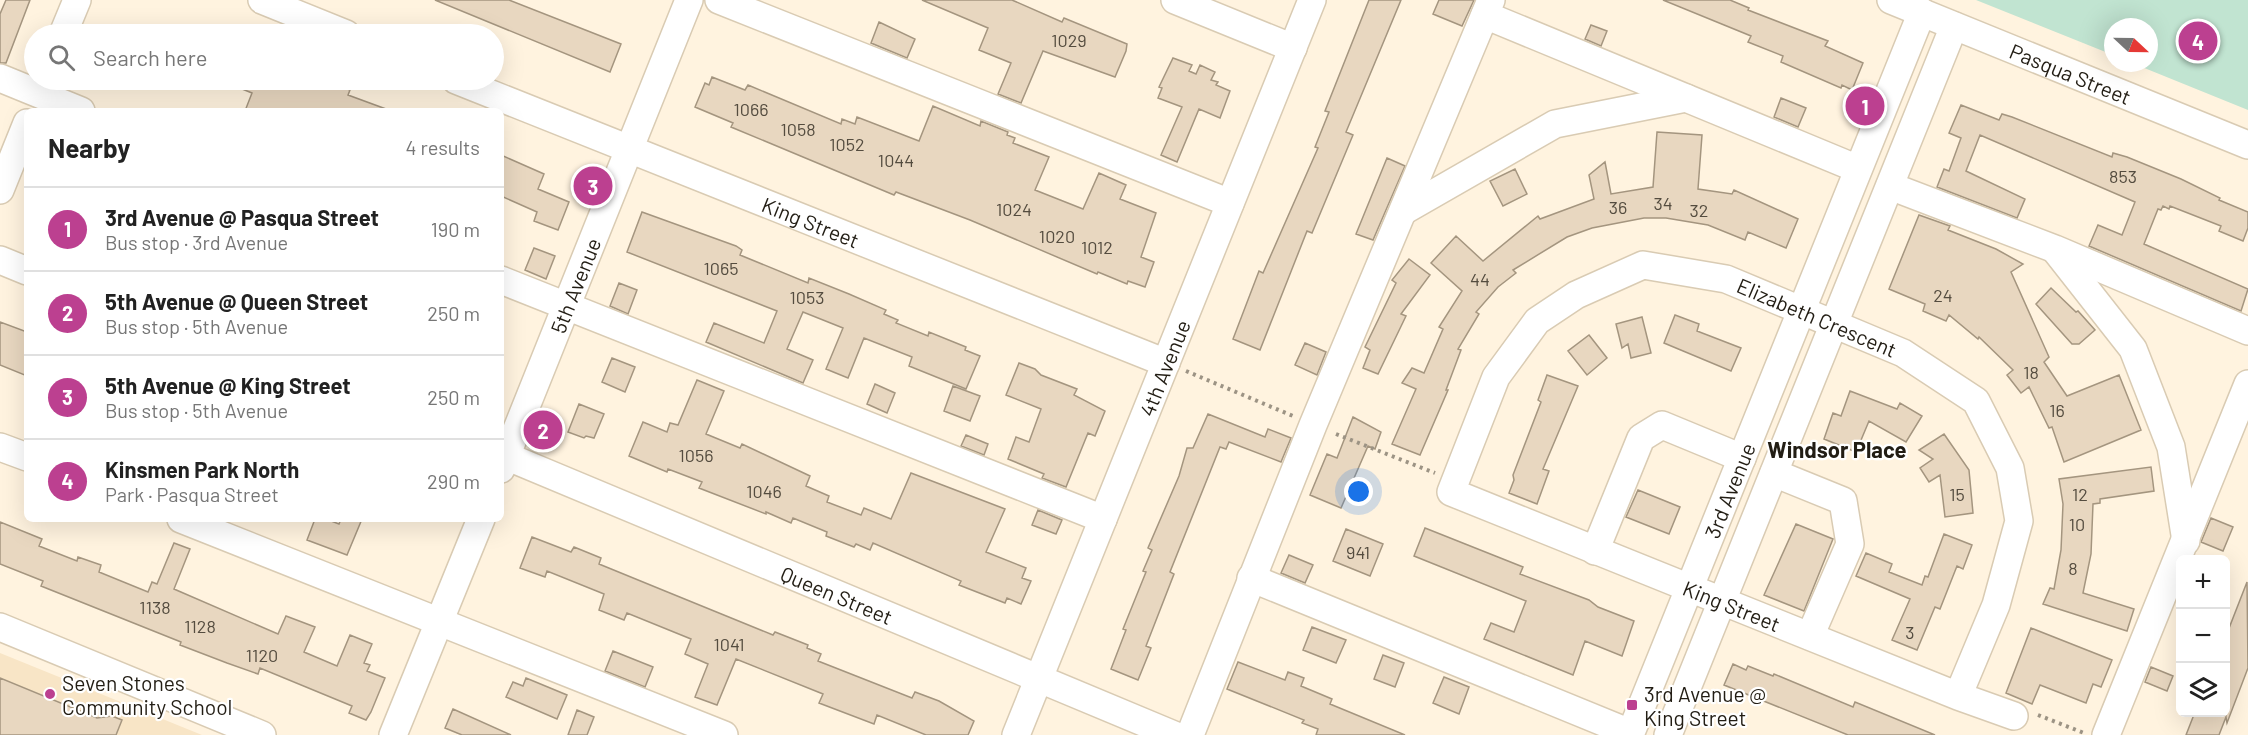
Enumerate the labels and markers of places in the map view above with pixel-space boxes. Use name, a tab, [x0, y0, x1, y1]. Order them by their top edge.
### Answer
pin: 4	[2178, 18, 2218, 63]
pin: 1	[1846, 84, 1884, 128]
pin: 3	[574, 164, 612, 208]
pin: 2	[524, 408, 562, 452]
place label: Seven Stones Community School	[62, 670, 232, 719]
place label: 3rd Avenue @ King Street	[1644, 681, 1766, 730]
marker: Seven Stones Community School	[43, 687, 57, 701]
marker: 3rd Avenue @ King Street	[1625, 698, 1639, 712]

